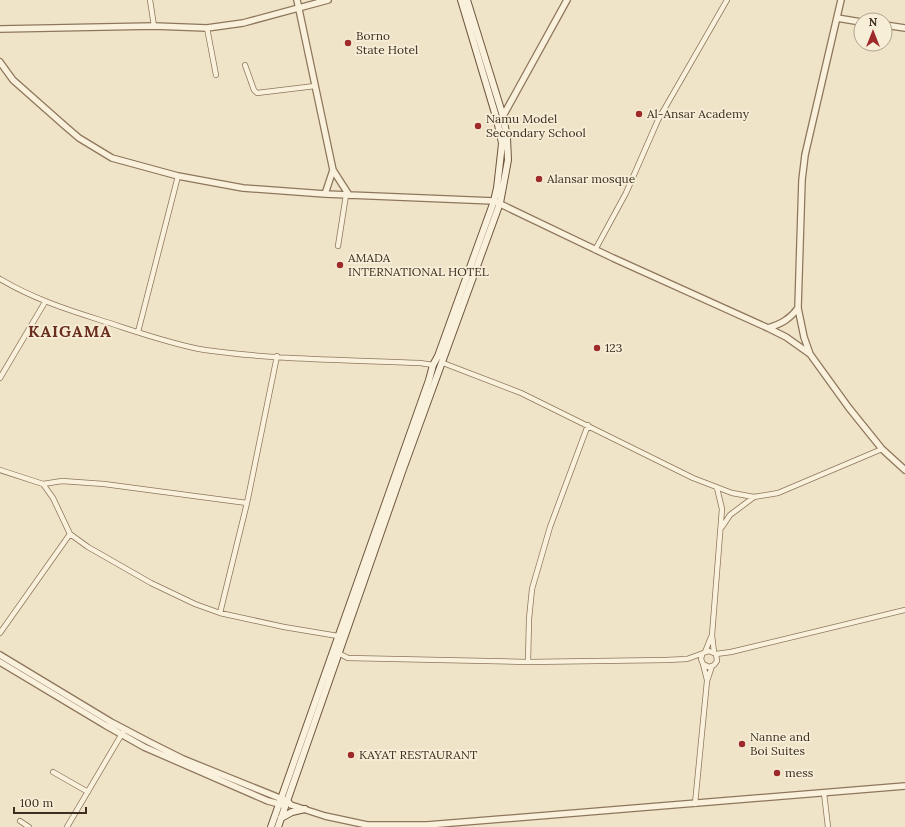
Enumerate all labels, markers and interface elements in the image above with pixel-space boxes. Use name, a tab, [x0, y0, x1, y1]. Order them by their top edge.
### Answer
north arrow	[853, 12, 893, 52]
text: N	[869, 15, 878, 29]
place label: Borno State Hotel	[356, 28, 418, 57]
marker: Borno State Hotel	[343, 38, 353, 48]
place label: Al-Ansar Academy	[646, 106, 750, 121]
marker: Al-Ansar Academy	[634, 109, 644, 119]
place label: Namu Model Secondary School	[486, 111, 586, 140]
marker: Namu Model Secondary School	[473, 121, 483, 131]
place label: Alansar mosque	[546, 171, 636, 186]
marker: Alansar mosque	[534, 174, 544, 184]
place label: AMADA INTERNATIONAL HOTEL	[347, 250, 489, 279]
marker: AMADA INTERNATIONAL HOTEL	[335, 260, 345, 270]
district label: KAIGAMA	[28, 321, 112, 341]
place label: 123	[605, 340, 623, 355]
marker: 123	[592, 343, 602, 353]
place label: Nanne and Boi Suites	[750, 729, 810, 758]
marker: Nanne and Boi Suites	[737, 739, 747, 749]
place label: KAYAT RESTAURANT	[359, 747, 478, 762]
marker: KAYAT RESTAURANT	[346, 750, 356, 760]
place label: mess	[785, 765, 814, 780]
marker: mess	[772, 768, 782, 778]
scale bar	[14, 789, 86, 815]
text: 100 m	[20, 795, 53, 810]

